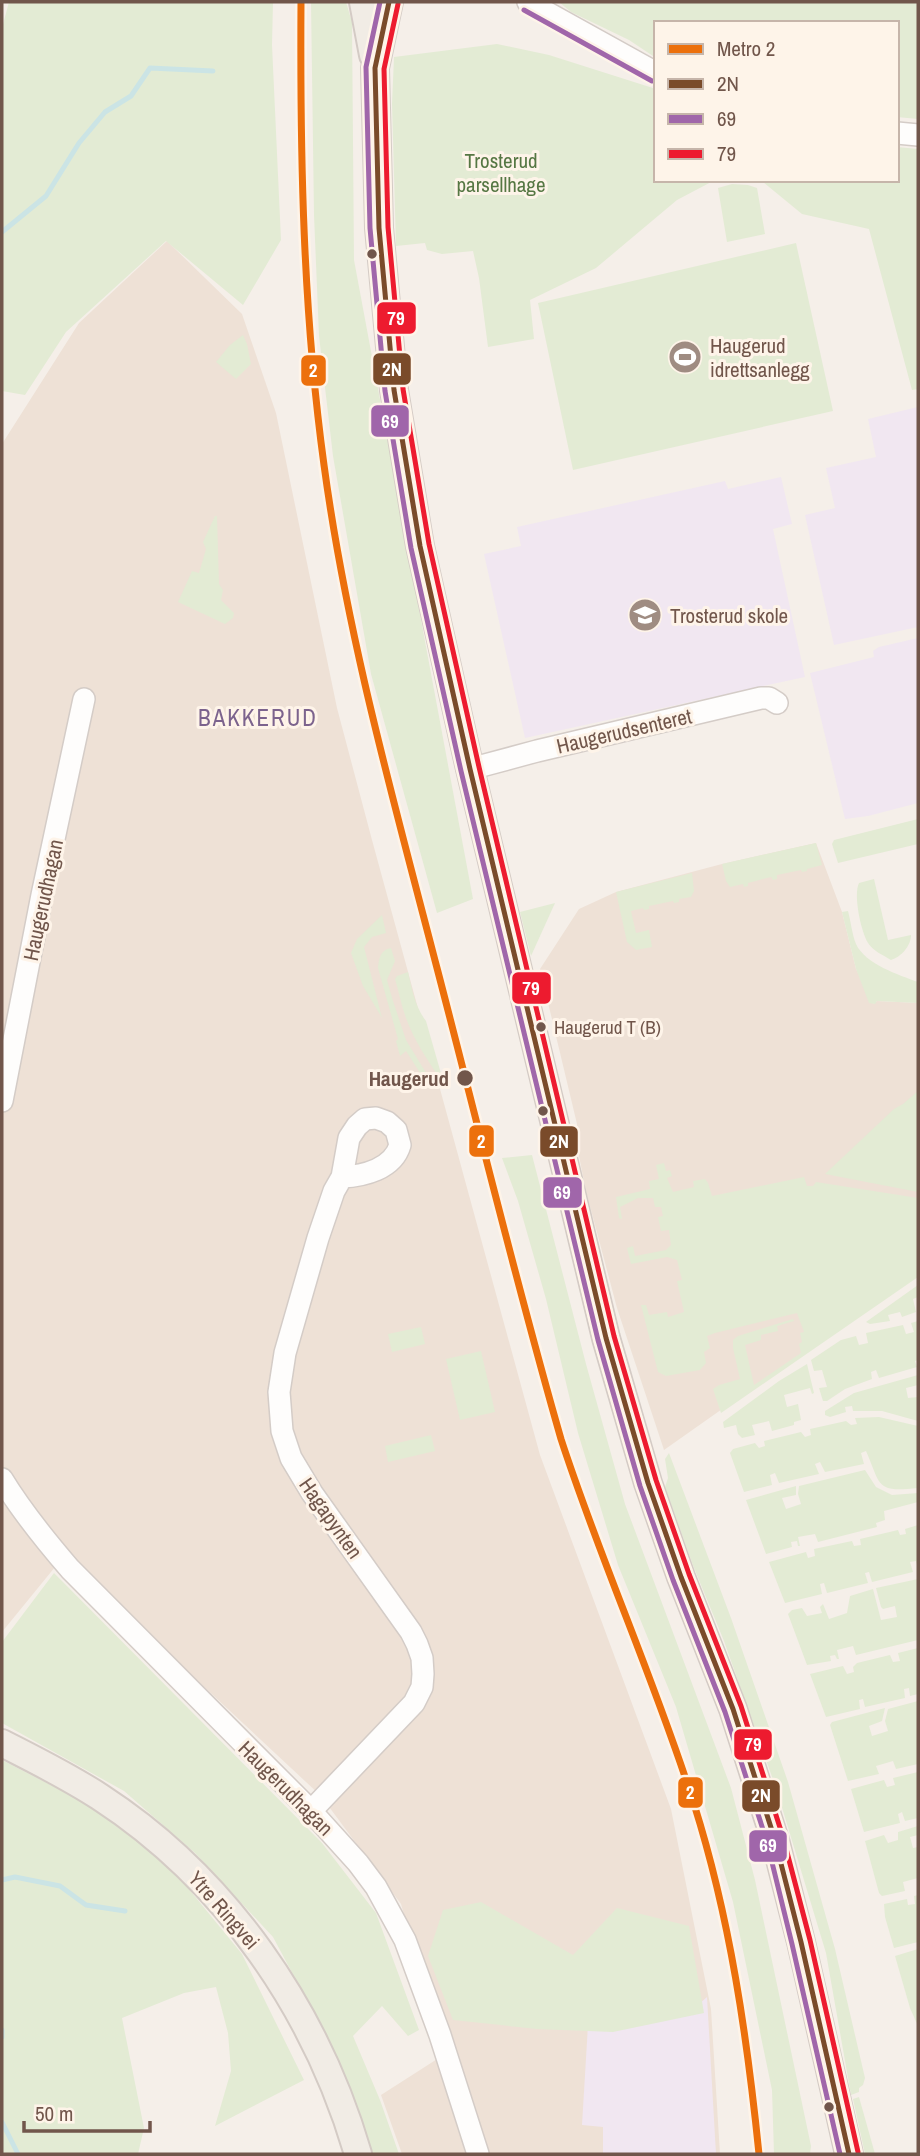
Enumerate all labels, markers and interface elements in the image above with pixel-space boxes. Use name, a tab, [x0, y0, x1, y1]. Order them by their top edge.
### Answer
legend	[654, 21, 899, 182]
text: Metro 2	[717, 34, 775, 63]
text: 2N	[717, 69, 739, 98]
text: 69	[717, 104, 736, 133]
text: 79	[717, 139, 736, 168]
park label: Trosterud parsellhage	[456, 146, 546, 199]
unlabelled marker	[365, 247, 379, 261]
line badge: 79	[376, 301, 417, 335]
text: 79	[387, 305, 405, 331]
place label: Haugerud idrettsanlegg	[710, 331, 810, 384]
sports icon: Haugerud idrettsanlegg	[666, 338, 704, 376]
line badge: 2N	[372, 352, 412, 386]
line badge: 2	[300, 354, 327, 387]
text: 2N	[382, 356, 402, 382]
text: 2	[309, 357, 318, 383]
line badge: 69	[370, 404, 410, 438]
text: 69	[381, 408, 399, 434]
school or university icon: Trosterud skole	[626, 596, 664, 634]
place label: Trosterud skole	[670, 601, 788, 630]
street label: Haugerudsenteret	[554, 701, 695, 761]
district label: BAKKERUD	[198, 702, 318, 733]
street label: Haugerudhagan	[16, 837, 70, 963]
line badge: 79	[511, 971, 552, 1005]
text: 79	[522, 975, 540, 1001]
place label: Haugerud T (B)	[554, 1014, 661, 1040]
marker: Haugerud T (B)	[534, 1020, 548, 1034]
place label: Haugerud	[369, 1064, 449, 1093]
marker: Haugerud	[455, 1068, 475, 1088]
unlabelled marker	[536, 1104, 550, 1118]
line badge: 2	[468, 1124, 495, 1158]
line badge: 2N	[539, 1125, 579, 1158]
text: 2	[477, 1128, 486, 1154]
text: 2N	[549, 1128, 569, 1154]
line badge: 69	[542, 1176, 583, 1209]
text: 69	[553, 1179, 571, 1205]
street label: Hagapynten	[292, 1472, 370, 1564]
line badge: 79	[733, 1728, 773, 1761]
text: 79	[744, 1731, 762, 1757]
street label: Haugerudhagan	[232, 1734, 340, 1842]
line badge: 2	[677, 1776, 704, 1809]
text: 2	[686, 1779, 695, 1805]
line badge: 2N	[741, 1779, 781, 1813]
text: 2N	[751, 1782, 771, 1808]
line badge: 69	[748, 1829, 788, 1863]
text: 69	[759, 1832, 777, 1858]
street label: Ytre Ringvei	[182, 1865, 266, 1955]
scale bar	[24, 2090, 150, 2134]
text: 50 m	[35, 2099, 73, 2128]
unlabelled marker	[822, 2100, 836, 2114]

